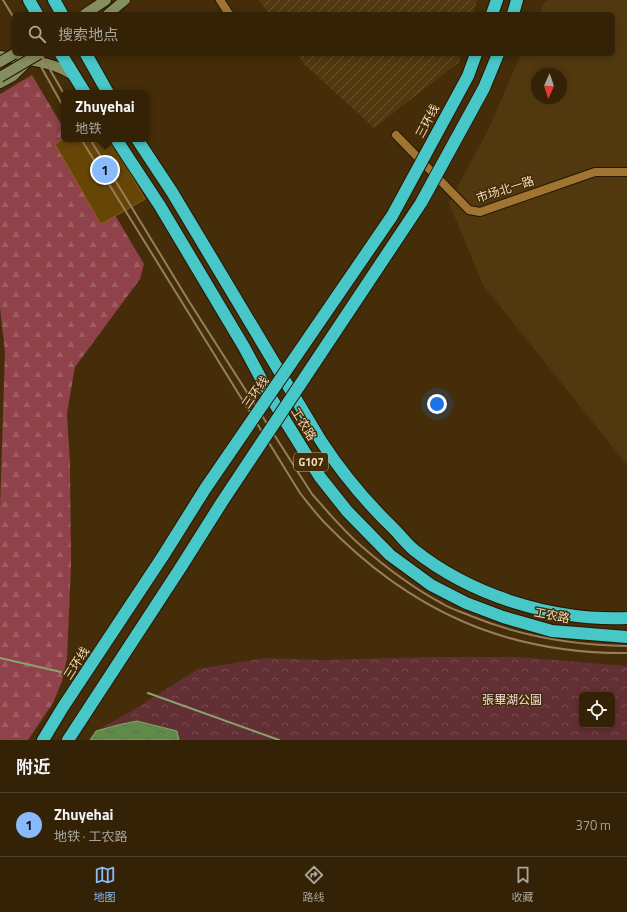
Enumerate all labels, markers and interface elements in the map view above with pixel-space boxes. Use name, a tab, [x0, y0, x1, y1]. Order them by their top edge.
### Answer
search box	[12, 12, 615, 56]
icon: search	[26, 23, 48, 45]
text: 搜索地点	[58, 23, 118, 46]
north arrow	[531, 68, 567, 104]
popup	[61, 90, 149, 142]
text: Zhuyehai	[75, 95, 135, 118]
street label: 三环线	[410, 101, 444, 141]
text: 地铁	[75, 118, 101, 138]
pin: 1	[92, 155, 118, 185]
street label: 市场北一路	[474, 171, 536, 207]
street label: 三环线	[237, 372, 273, 412]
your location	[427, 394, 447, 414]
street label: 工农路	[286, 404, 322, 444]
road number: G107	[294, 453, 328, 471]
street label: 工农路	[533, 602, 571, 628]
street label: 三环线	[58, 643, 94, 683]
park label: 張畢湖公園	[482, 690, 542, 709]
map controls	[579, 692, 615, 728]
button: locate	[579, 692, 615, 728]
text: 附近	[16, 754, 50, 780]
text: Zhuyehai	[54, 803, 113, 826]
text: 1	[25, 815, 33, 835]
text: 370 m	[575, 815, 611, 835]
text: 地铁 · 工农路	[54, 826, 128, 846]
tab: 地图	[94, 864, 116, 905]
tab: 路线	[303, 864, 325, 905]
tab: 收藏	[512, 864, 534, 905]

